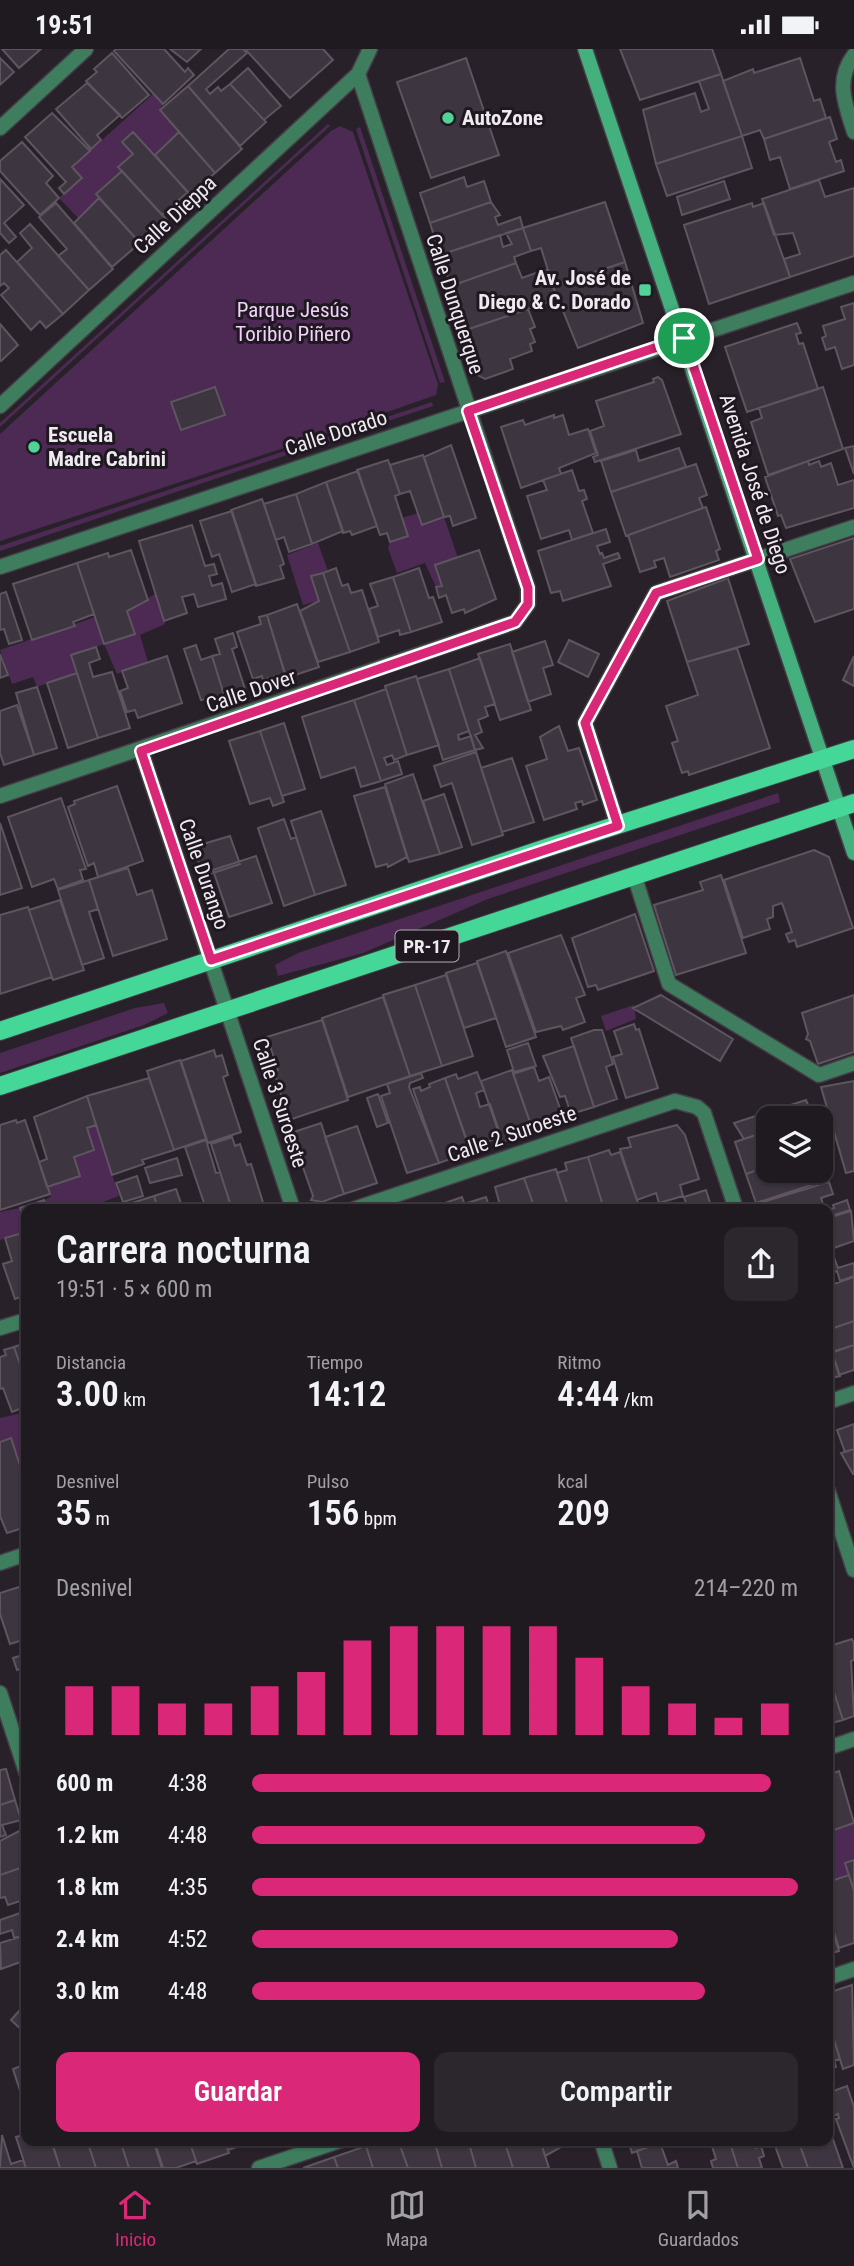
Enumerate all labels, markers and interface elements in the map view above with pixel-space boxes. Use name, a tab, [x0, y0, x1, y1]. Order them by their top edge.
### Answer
text: 19:51	[35, 10, 95, 40]
place label: AutoZone	[462, 106, 543, 130]
marker: AutoZone	[440, 110, 456, 126]
street label: Calle Dieppa	[129, 171, 221, 259]
street label: Calle Dunquerque	[421, 231, 489, 377]
place label: Av. José de Diego & C. Dorado	[478, 266, 631, 314]
marker: Av. José de Diego & C. Dorado	[637, 282, 653, 298]
park label: Parque Jesús Toribio Piñero	[235, 298, 351, 346]
pin	[654, 308, 714, 368]
icon: arrive	[665, 319, 703, 357]
street label: Avenida José de Diego	[715, 391, 795, 577]
street label: Calle Dorado	[282, 405, 390, 461]
place label: Escuela Madre Cabrini	[48, 423, 166, 471]
marker: Escuela Madre Cabrini	[26, 439, 42, 455]
street label: Calle Dover	[203, 664, 299, 718]
street label: Calle Durango	[174, 815, 234, 933]
road number: PR-17	[396, 931, 458, 961]
street label: Calle 3 Suroeste	[248, 1035, 312, 1171]
street label: Calle 2 Suroeste	[444, 1101, 580, 1167]
map controls	[756, 1106, 833, 1183]
button: layers	[756, 1106, 833, 1183]
button: share	[724, 1227, 798, 1301]
text: Carrera nocturna	[56, 1228, 311, 1272]
text: 19:51 · 5 × 600 m	[56, 1276, 212, 1303]
text: Distancia	[56, 1351, 126, 1374]
text: Tiempo	[307, 1351, 363, 1374]
text: Ritmo	[557, 1351, 601, 1374]
text: 3.00	[56, 1374, 119, 1415]
text: 14:12	[307, 1374, 386, 1415]
text: 4:44	[557, 1374, 619, 1415]
text: km	[119, 1388, 146, 1411]
text: /km	[619, 1388, 654, 1411]
text: Desnivel	[56, 1470, 119, 1493]
text: Pulso	[307, 1470, 349, 1493]
text: kcal	[557, 1470, 588, 1493]
text: 35	[56, 1493, 91, 1534]
text: 156	[307, 1493, 359, 1534]
text: 209	[557, 1493, 610, 1534]
text: m	[91, 1507, 110, 1530]
text: bpm	[359, 1507, 397, 1530]
text: Desnivel	[56, 1575, 133, 1602]
text: 214–220 m	[694, 1575, 798, 1602]
text: 600 m	[56, 1770, 113, 1797]
text: 4:38	[168, 1770, 207, 1797]
text: 1.2 km	[56, 1822, 119, 1849]
text: 4:48	[168, 1822, 207, 1849]
text: 1.8 km	[56, 1874, 119, 1901]
text: 4:35	[168, 1874, 207, 1901]
text: 2.4 km	[56, 1926, 119, 1953]
text: 4:52	[168, 1926, 207, 1953]
text: 3.0 km	[56, 1978, 119, 2005]
text: 4:48	[168, 1978, 207, 2005]
button: Guardar	[56, 2052, 420, 2132]
button: Compartir	[434, 2052, 798, 2132]
tab: Inicio	[115, 2186, 156, 2251]
tab: Mapa	[386, 2186, 428, 2251]
tab: Guardados	[658, 2186, 739, 2251]

